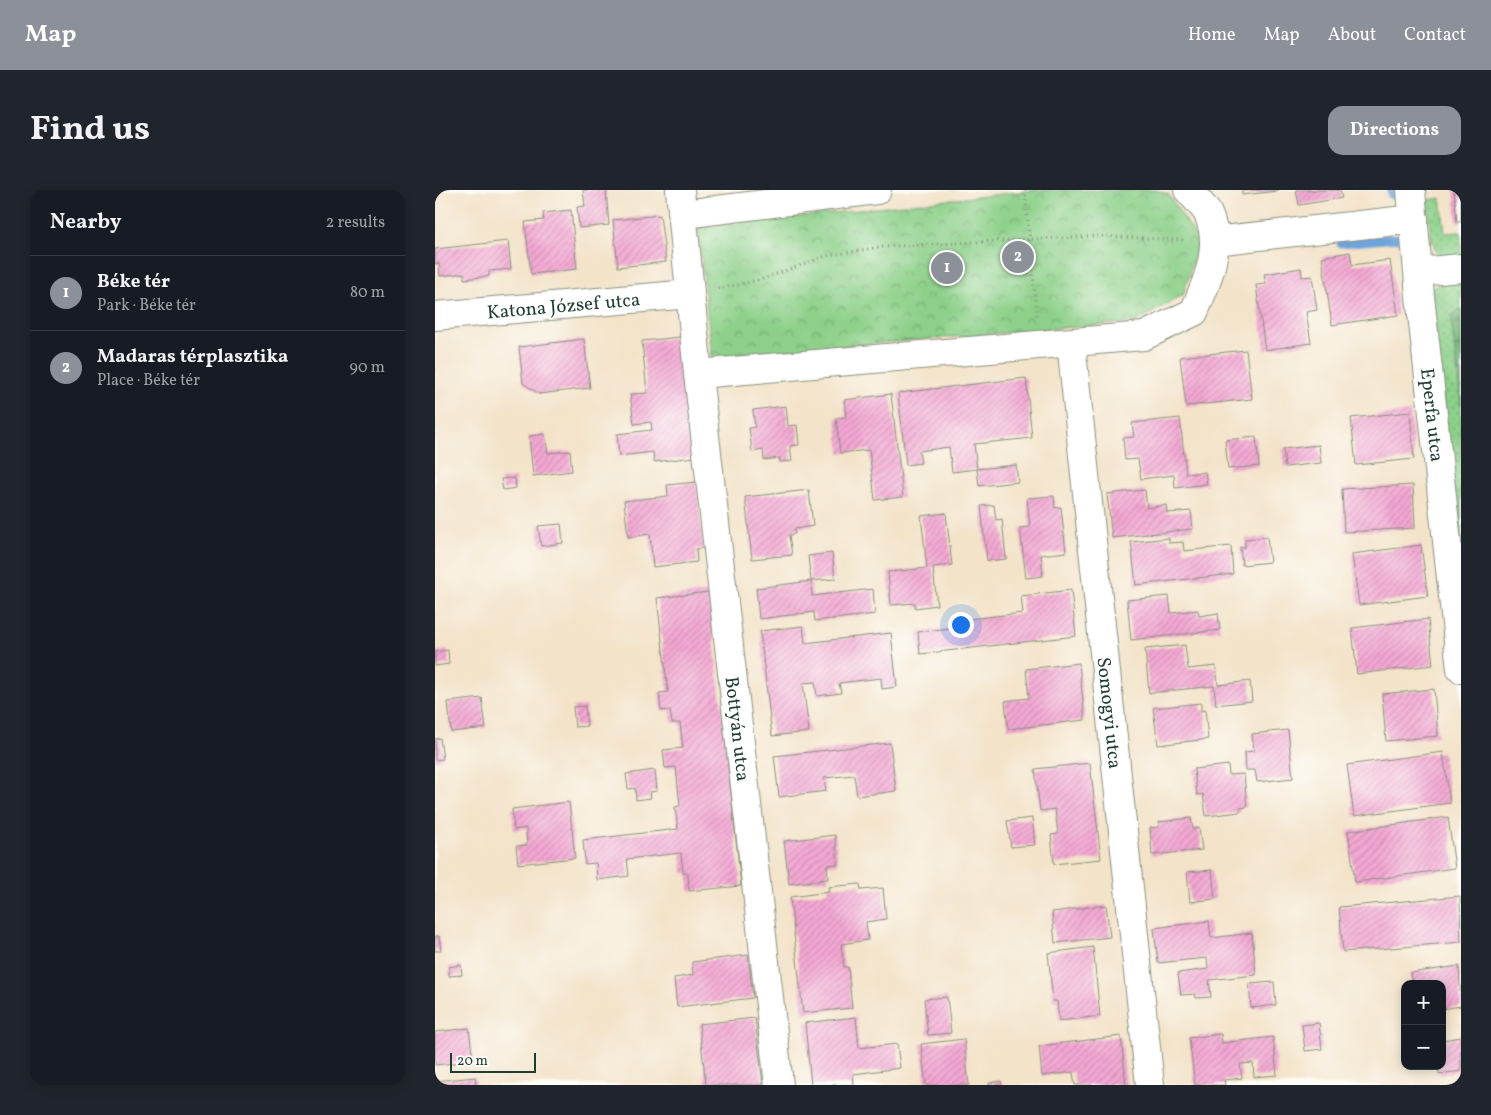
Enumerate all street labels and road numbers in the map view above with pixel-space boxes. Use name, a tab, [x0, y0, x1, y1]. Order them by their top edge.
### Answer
street label: Katona József utca	[486, 287, 641, 326]
street label: Eperfa utca	[1413, 367, 1449, 463]
street label: Somogyi utca	[1090, 656, 1127, 770]
street label: Bottyán utca	[718, 675, 755, 783]

